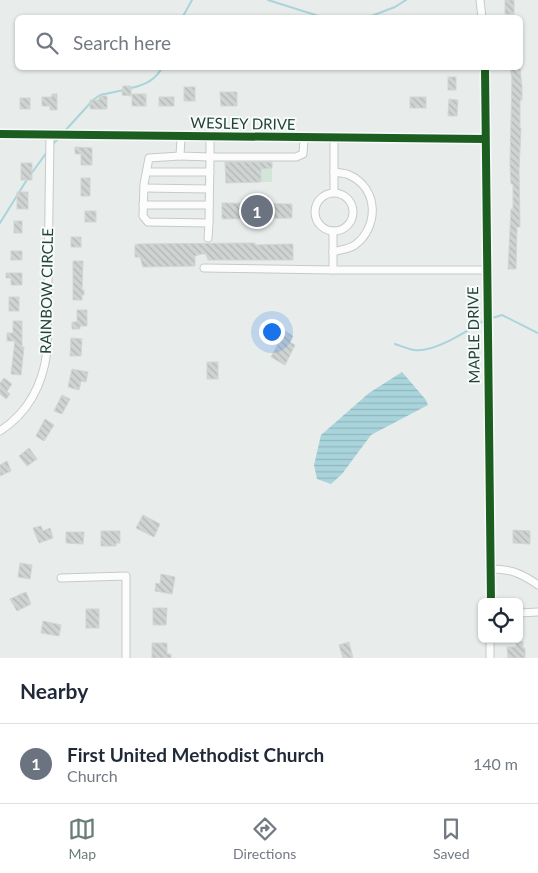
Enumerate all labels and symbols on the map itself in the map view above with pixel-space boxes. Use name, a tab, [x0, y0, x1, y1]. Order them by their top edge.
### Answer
street label: WESLEY DRIVE	[190, 113, 296, 133]
pin: 1	[241, 192, 273, 230]
street label: RAINBOW CIRCLE	[36, 228, 56, 354]
street label: MAPLE DRIVE	[463, 286, 483, 384]
your location	[259, 319, 285, 345]

